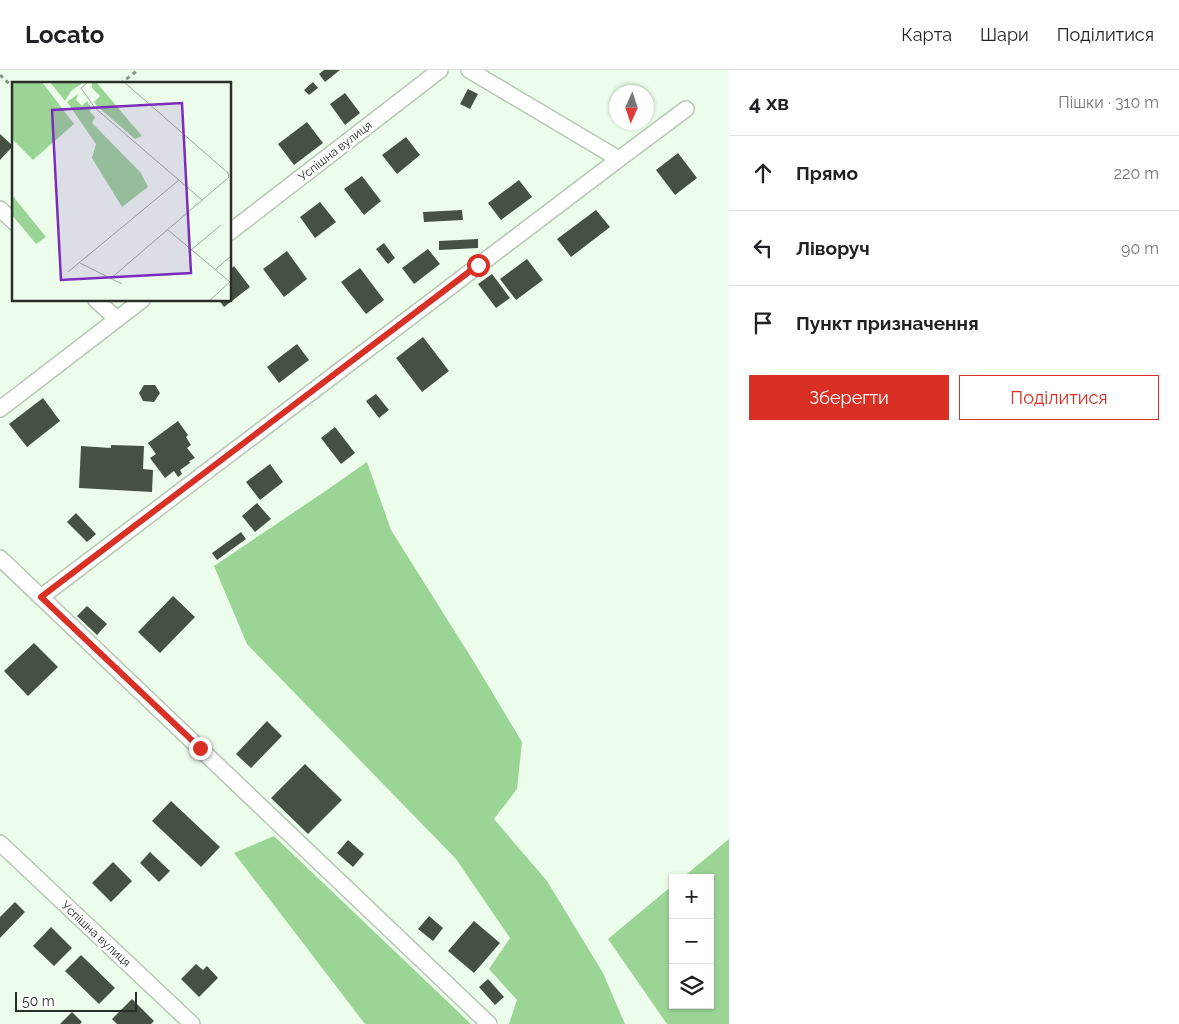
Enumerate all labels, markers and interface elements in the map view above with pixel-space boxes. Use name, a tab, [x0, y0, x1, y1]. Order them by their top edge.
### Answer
text: Locato	[25, 20, 104, 49]
text: Карта	[901, 24, 952, 45]
text: Шари	[980, 24, 1029, 45]
text: Поділитися	[1057, 24, 1154, 45]
inset map	[12, 82, 231, 301]
north arrow	[609, 85, 654, 130]
text: 4 хв	[749, 90, 789, 115]
text: Пішки · 310 m	[1058, 93, 1159, 112]
street label: Успішна вулиця	[295, 118, 375, 184]
icon: ahead	[749, 159, 777, 187]
text: Прямо	[796, 162, 858, 184]
text: 220 m	[1114, 164, 1159, 183]
icon: left	[749, 234, 777, 262]
text: Ліворуч	[796, 237, 870, 259]
text: 90 m	[1121, 239, 1159, 258]
route start	[467, 254, 490, 277]
icon: arrive	[749, 309, 777, 337]
text: Пункт призначення	[796, 312, 979, 334]
button: Зберегти	[749, 375, 949, 420]
button: Поділитися	[959, 375, 1159, 420]
route end	[189, 737, 212, 760]
map controls	[669, 874, 714, 1009]
button: +	[669, 874, 714, 919]
street label: Успішна вулиця	[58, 898, 134, 970]
button: −	[669, 919, 714, 964]
button: layers	[669, 964, 714, 1009]
scale bar	[15, 989, 138, 1012]
text: 50 m	[22, 993, 55, 1009]

